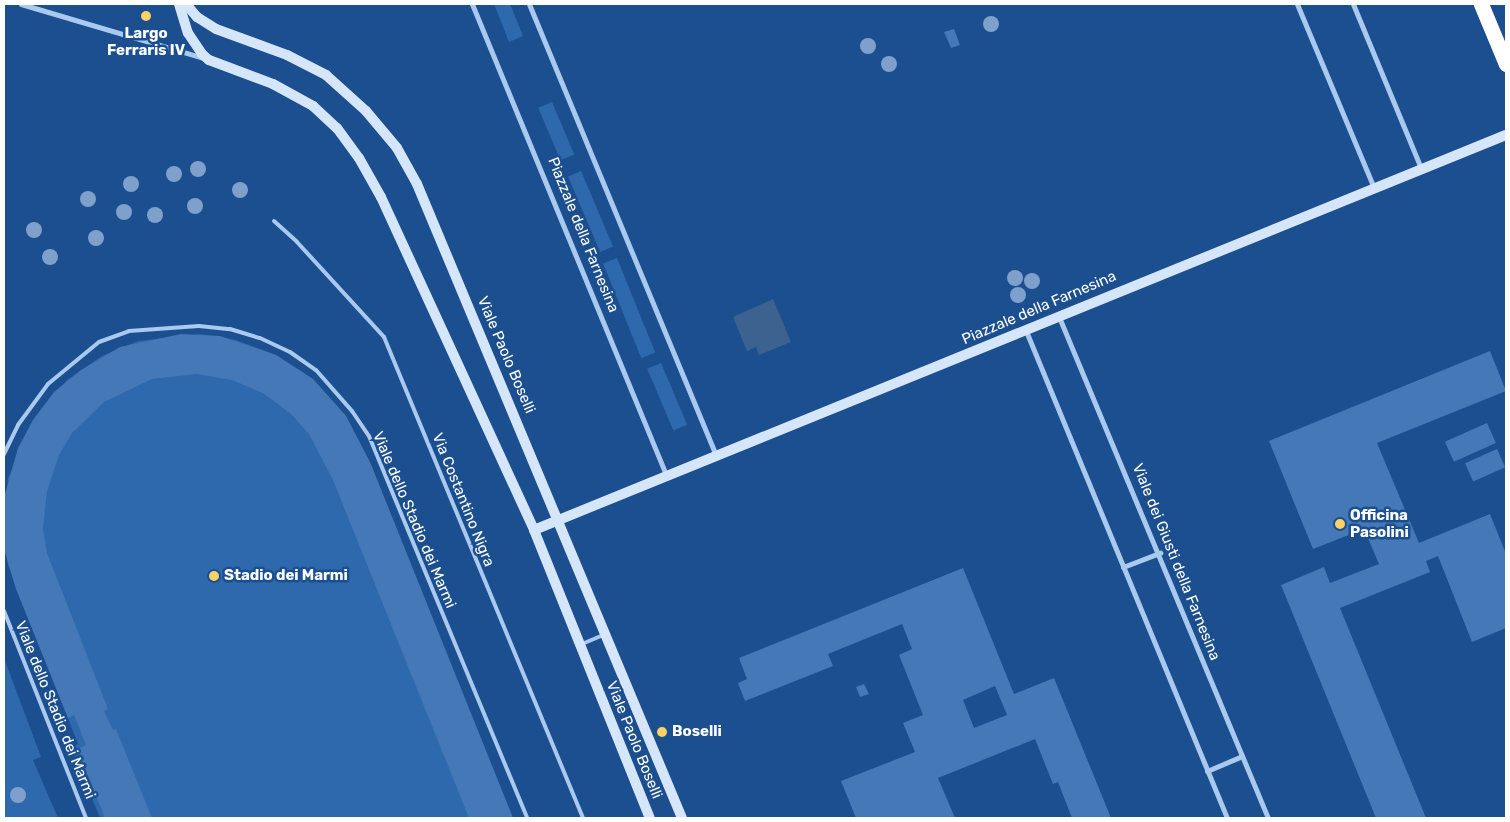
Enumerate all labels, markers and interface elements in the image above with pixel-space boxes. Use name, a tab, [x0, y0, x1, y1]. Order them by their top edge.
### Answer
marker: Largo Ferraris IV	[140, 10, 152, 22]
place label: Largo Ferraris IV	[107, 24, 185, 59]
street label: Piazzale della Farnesina	[544, 155, 622, 315]
street label: Piazzale della Farnesina	[959, 267, 1119, 349]
street label: Viale Paolo Boselli	[473, 294, 539, 416]
street label: Viale dello Stadio dei Marmi	[369, 429, 459, 611]
street label: Via Costantino Nigra	[428, 431, 498, 569]
street label: Viale dei Giusti della Farnesina	[1128, 461, 1224, 663]
place label: Officina Pasolini	[1350, 506, 1409, 541]
marker: Officina Pasolini	[1334, 518, 1346, 530]
place label: Stadio dei Marmi	[224, 567, 348, 585]
marker: Stadio dei Marmi	[208, 570, 220, 582]
street label: Viale dello Stadio dei Marmi	[11, 618, 99, 802]
street label: Viale Paolo Boselli	[602, 679, 666, 801]
place label: Boselli	[672, 723, 722, 741]
marker: Boselli	[656, 726, 668, 738]

